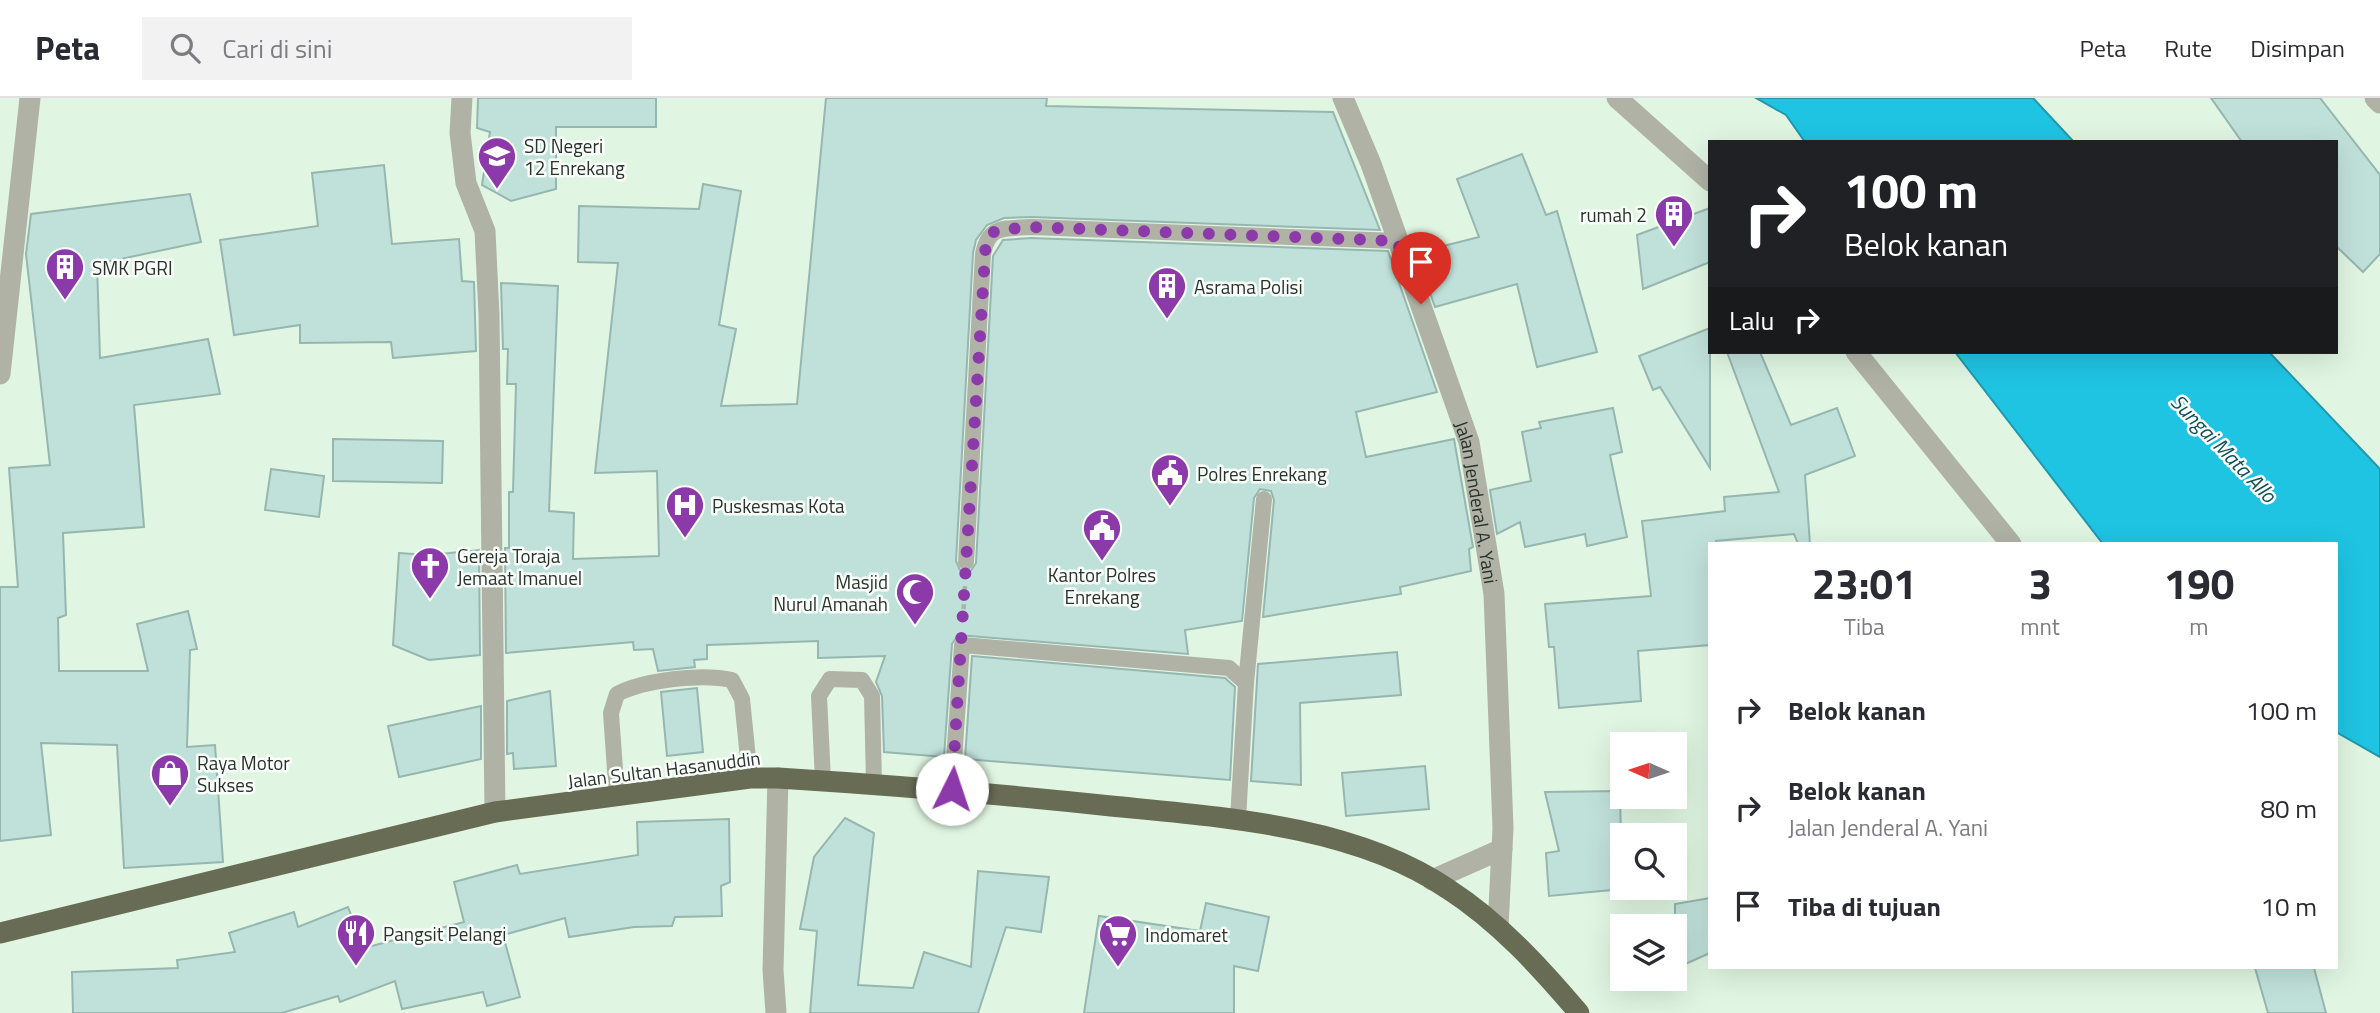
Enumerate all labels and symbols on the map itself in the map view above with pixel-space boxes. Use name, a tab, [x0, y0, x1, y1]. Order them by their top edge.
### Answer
place label: SD Negeri 12 Enrekang	[524, 131, 625, 182]
school or university icon: SD Negeri 12 Enrekang	[476, 135, 518, 190]
building icon: rumah 2	[1653, 193, 1695, 248]
place label: rumah 2	[1580, 200, 1647, 229]
pin	[1391, 232, 1451, 304]
building icon: SMK PGRI	[44, 246, 86, 301]
place label: SMK PGRI	[92, 253, 173, 282]
building icon: Asrama Polisi	[1146, 265, 1188, 320]
place label: Asrama Polisi	[1194, 272, 1303, 301]
water label: Sungai Mata Allo	[2164, 386, 2285, 510]
street label: Jalan Jenderal A. Yani	[1448, 416, 1507, 586]
public building icon: Polres Enrekang	[1149, 452, 1191, 507]
place label: Polres Enrekang	[1197, 459, 1327, 488]
hospital icon: Puskesmas Kota	[664, 484, 706, 539]
place label: Puskesmas Kota	[712, 491, 845, 520]
public building icon: Kantor Polres Enrekang	[1081, 507, 1123, 562]
place label: Gereja Toraja Jemaat Imanuel	[457, 541, 582, 592]
church icon: Gereja Toraja Jemaat Imanuel	[409, 545, 451, 600]
place label: Kantor Polres Enrekang	[1048, 560, 1156, 611]
place label: Masjid Nurul Amanah	[773, 567, 888, 618]
mosque icon: Masjid Nurul Amanah	[894, 571, 936, 626]
north arrow	[1610, 732, 1687, 808]
street label: Jalan Sultan Hasanuddin	[566, 743, 762, 795]
place label: Raya Motor Sukses	[197, 748, 290, 799]
shop icon: Raya Motor Sukses	[149, 752, 191, 807]
position arrow	[915, 752, 989, 826]
restaurant icon: Pangsit Pelangi	[335, 912, 377, 967]
supermarket icon: Indomaret	[1097, 913, 1139, 968]
place label: Pangsit Pelangi	[383, 919, 506, 948]
place label: Indomaret	[1145, 920, 1228, 949]

